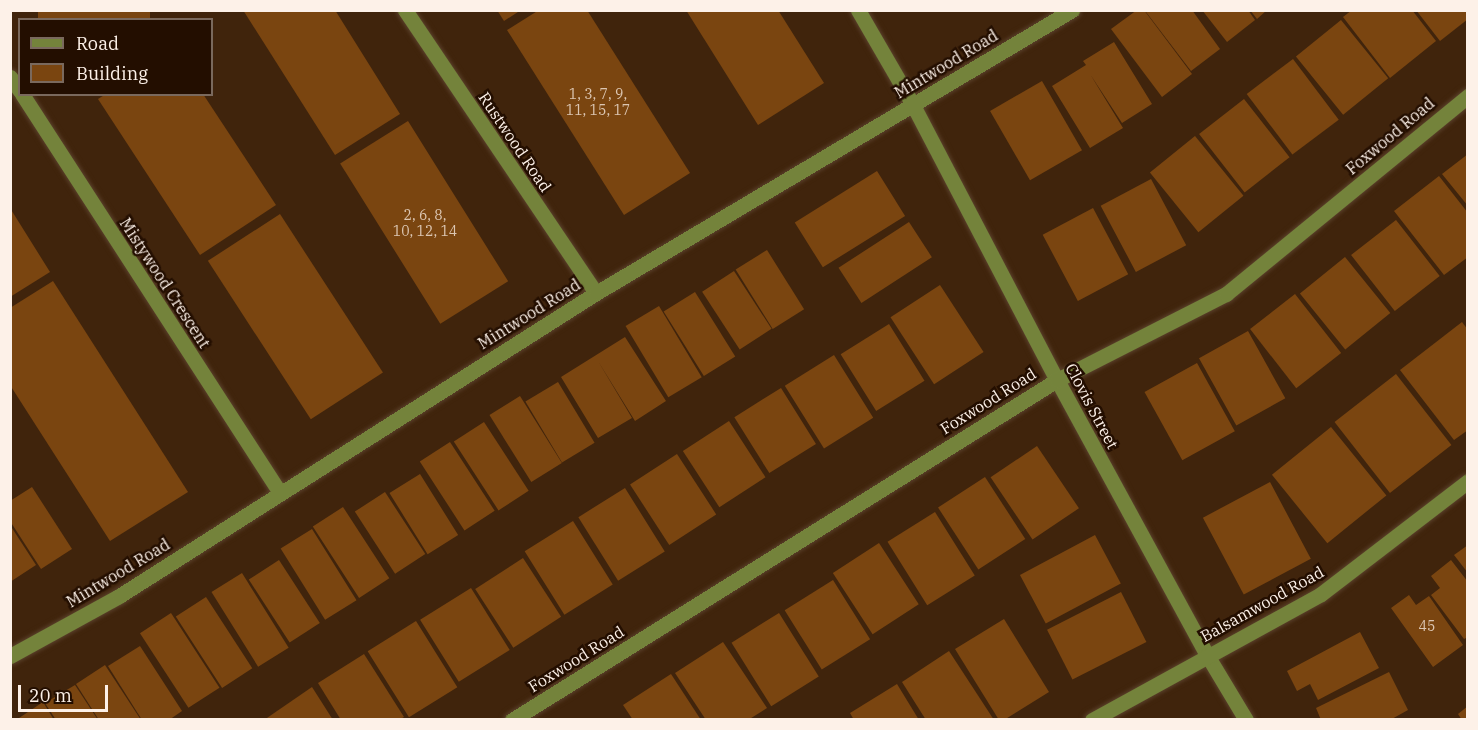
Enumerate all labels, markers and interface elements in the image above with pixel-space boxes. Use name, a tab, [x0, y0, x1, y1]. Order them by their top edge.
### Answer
legend	[18, 18, 213, 96]
street label: Mintwood Road	[891, 26, 1001, 102]
text: Road	[76, 32, 119, 55]
text: Building	[76, 62, 148, 85]
house number: 1, 3, 7, 9, 11, 15, 17	[566, 86, 630, 118]
street label: Rustwood Road	[475, 88, 555, 196]
street label: Foxwood Road	[1342, 93, 1438, 179]
house number: 2, 6, 8, 10, 12, 14	[393, 207, 457, 240]
street label: Mistywood Crescent	[116, 214, 214, 352]
street label: Mintwood Road	[474, 275, 584, 353]
street label: Clovis Street	[1061, 360, 1123, 452]
street label: Foxwood Road	[937, 364, 1039, 438]
street label: Mintwood Road	[63, 535, 173, 611]
street label: Balsamwood Road	[1197, 562, 1327, 646]
house number: 45	[1419, 618, 1435, 634]
street label: Foxwood Road	[525, 622, 627, 696]
scale bar	[21, 673, 111, 711]
text: 20 m	[29, 684, 72, 707]

